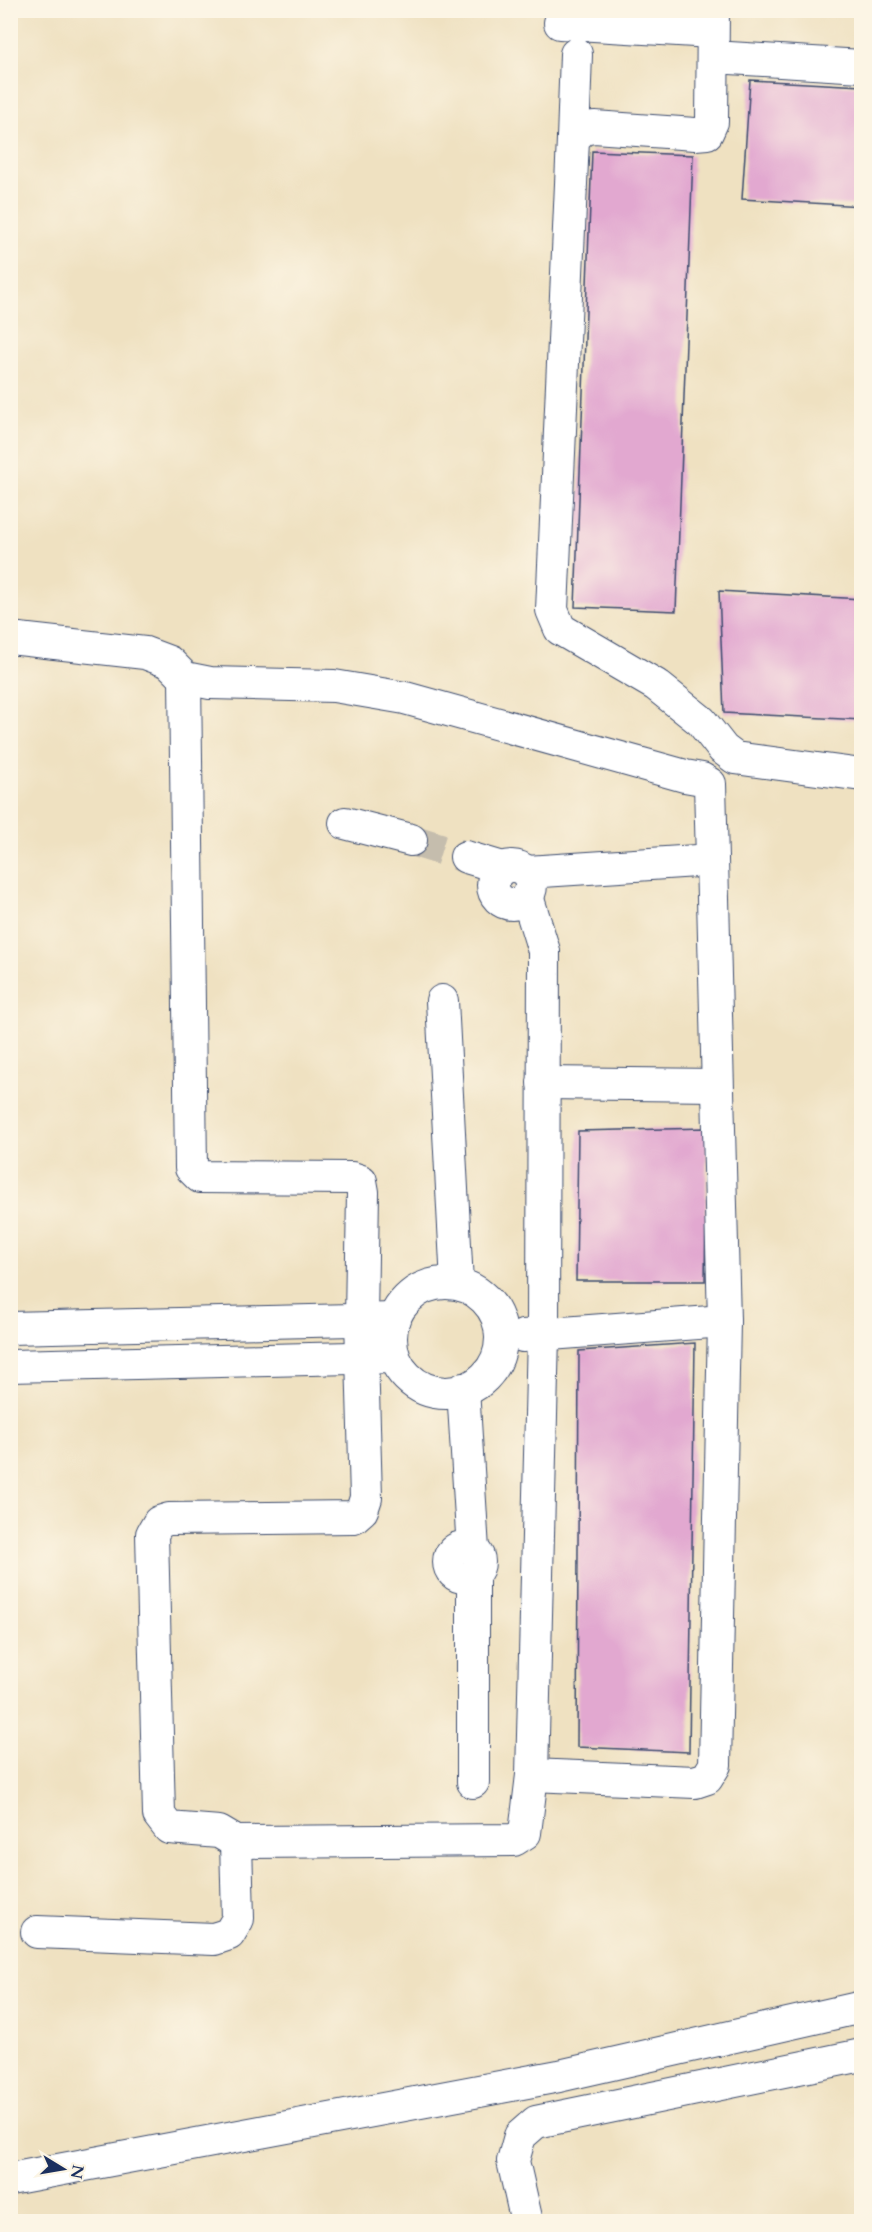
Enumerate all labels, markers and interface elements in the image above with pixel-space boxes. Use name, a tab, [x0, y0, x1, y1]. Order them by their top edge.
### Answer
north arrow	[33, 2139, 93, 2199]
text: N	[65, 2163, 89, 2181]

